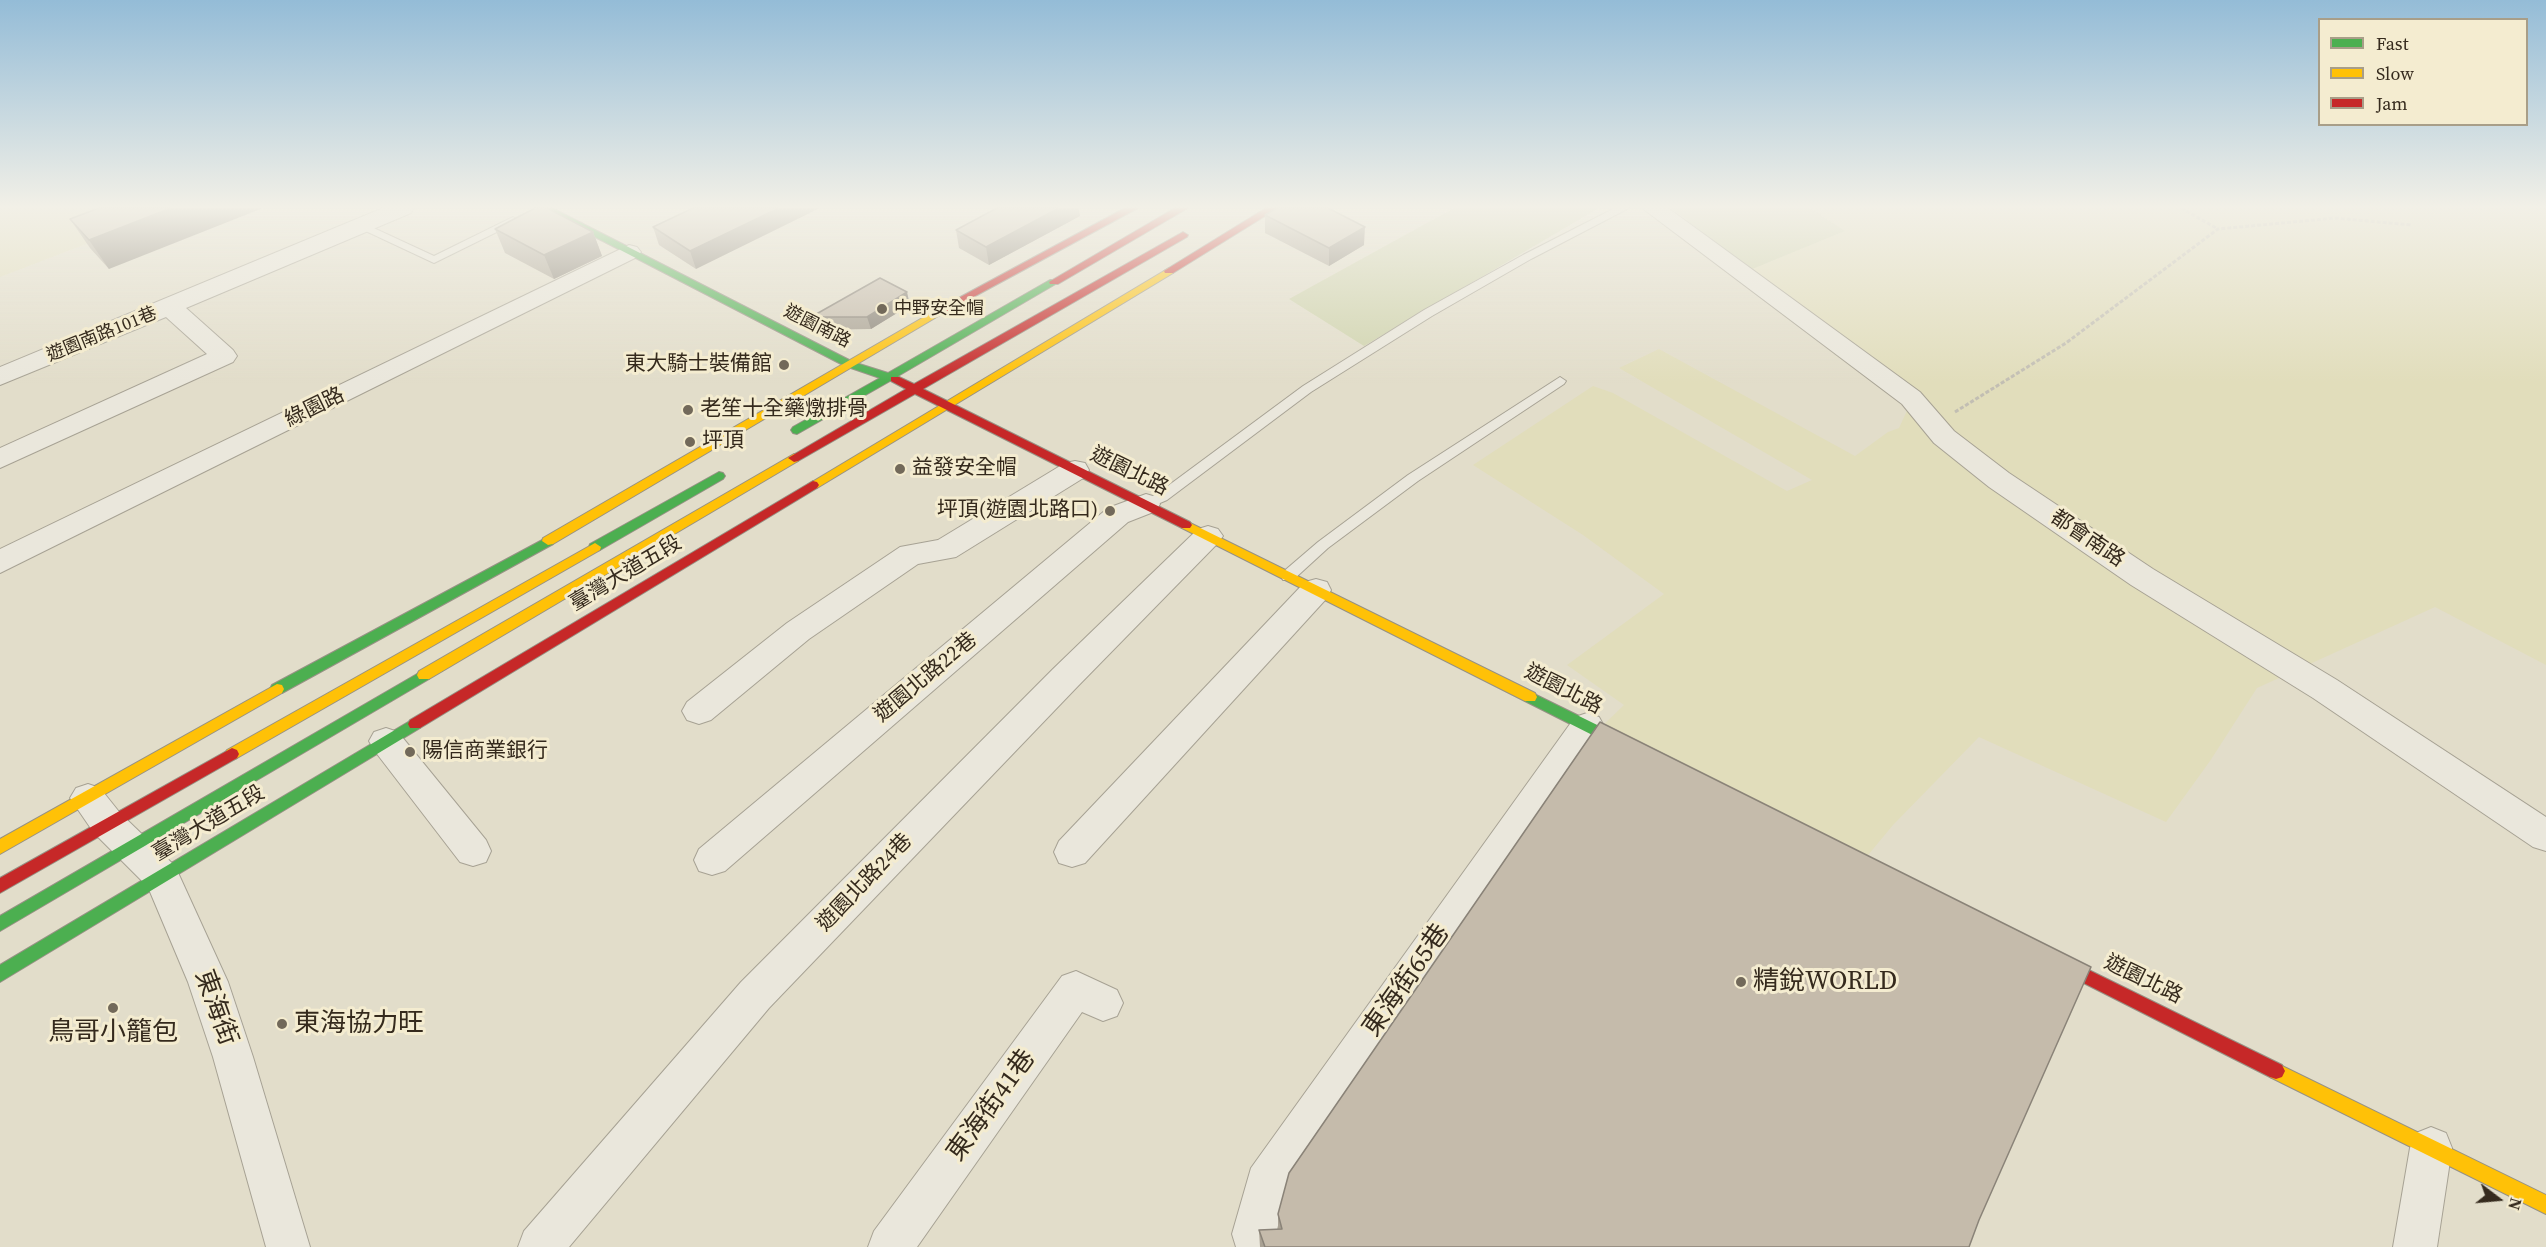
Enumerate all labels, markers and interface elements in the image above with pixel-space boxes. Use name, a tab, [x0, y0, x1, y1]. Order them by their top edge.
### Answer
legend	[2318, 18, 2528, 126]
text: Fast	[2376, 31, 2409, 56]
text: Slow	[2376, 61, 2414, 86]
text: Jam	[2376, 91, 2408, 116]
place label: 中野安全帽	[894, 298, 984, 320]
street label: 遊園南路	[780, 301, 854, 353]
marker: 中野安全帽	[875, 302, 889, 316]
street label: 遊園南路101巷	[44, 303, 160, 367]
place label: 東大騎士裝備館	[625, 352, 772, 378]
marker: 東大騎士裝備館	[777, 358, 791, 372]
street label: 綠園路	[281, 383, 349, 433]
place label: 老笙十全藥燉排骨	[700, 397, 868, 423]
marker: 老笙十全藥燉排骨	[681, 403, 695, 417]
place label: 坪頂	[702, 429, 744, 455]
marker: 坪頂	[683, 435, 697, 449]
street label: 遊園北路	[1086, 442, 1172, 502]
place label: 益發安全帽	[912, 456, 1017, 482]
marker: 益發安全帽	[893, 462, 907, 476]
place label: 坪頂(遊園北路口)	[937, 498, 1098, 524]
marker: 坪頂(遊園北路口)	[1103, 504, 1117, 518]
street label: 都會南路	[2045, 505, 2129, 573]
street label: 臺灣大道五段	[566, 531, 686, 617]
street label: 遊園北路22巷	[870, 628, 982, 728]
street label: 遊園北路	[1520, 660, 1606, 720]
place label: 陽信商業銀行	[422, 739, 548, 765]
marker: 陽信商業銀行	[403, 745, 417, 759]
street label: 臺灣大道五段	[149, 781, 269, 867]
street label: 遊園北路24巷	[812, 829, 918, 937]
street label: 東海街65巷	[1357, 919, 1457, 1043]
street label: 遊園北路	[2100, 950, 2186, 1010]
street label: 東海街	[187, 966, 243, 1050]
place label: 精銳WORLD	[1753, 966, 1897, 998]
marker: 精銳WORLD	[1734, 975, 1748, 989]
marker: 鳥哥小籠包	[106, 1001, 120, 1015]
place label: 東海協力旺	[294, 1008, 424, 1040]
place label: 鳥哥小籠包	[48, 1017, 178, 1049]
marker: 東海協力旺	[275, 1017, 289, 1031]
street label: 東海街41巷	[941, 1044, 1043, 1168]
north arrow	[2468, 1169, 2528, 1229]
text: N	[2503, 1195, 2527, 1213]

